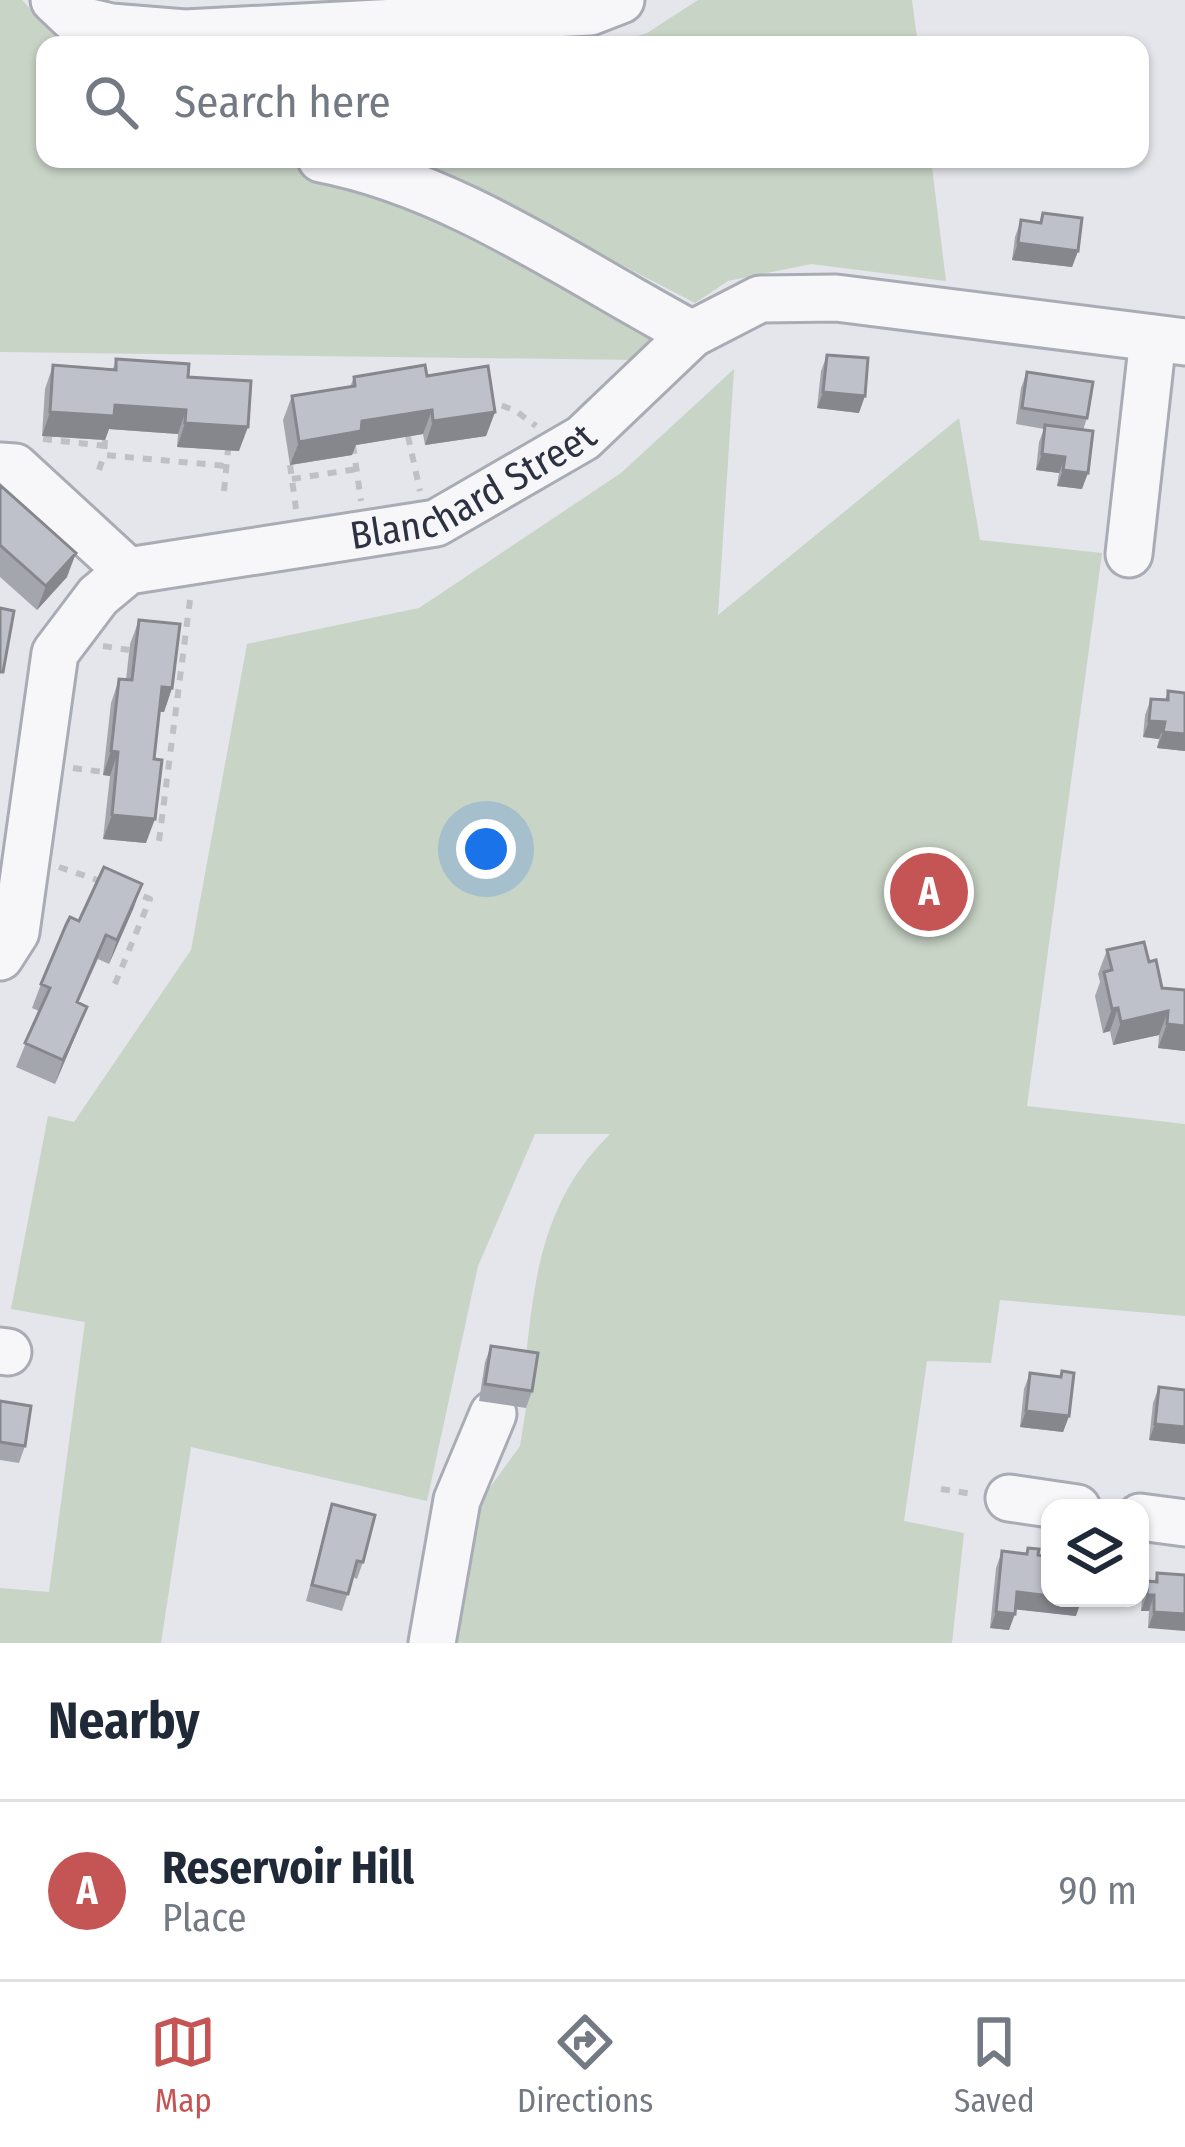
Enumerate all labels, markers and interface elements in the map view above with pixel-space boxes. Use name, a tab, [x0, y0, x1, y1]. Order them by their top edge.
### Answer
search box	[36, 36, 1149, 168]
icon: search	[78, 69, 144, 135]
text: Search here	[174, 75, 391, 129]
street label: Blanchard Street	[347, 415, 606, 559]
your location	[456, 819, 516, 879]
pin: A	[890, 847, 968, 937]
map controls	[1041, 1499, 1149, 1607]
button: layers	[1041, 1499, 1149, 1607]
text: Nearby	[48, 1690, 200, 1752]
text: Reservoir Hill	[162, 1841, 414, 1895]
text: A	[76, 1868, 98, 1914]
text: 90 m	[1059, 1868, 1137, 1914]
text: Place	[162, 1895, 246, 1941]
tab: Map	[150, 2009, 216, 2121]
tab: Directions	[517, 2009, 653, 2121]
tab: Saved	[954, 2009, 1035, 2121]

